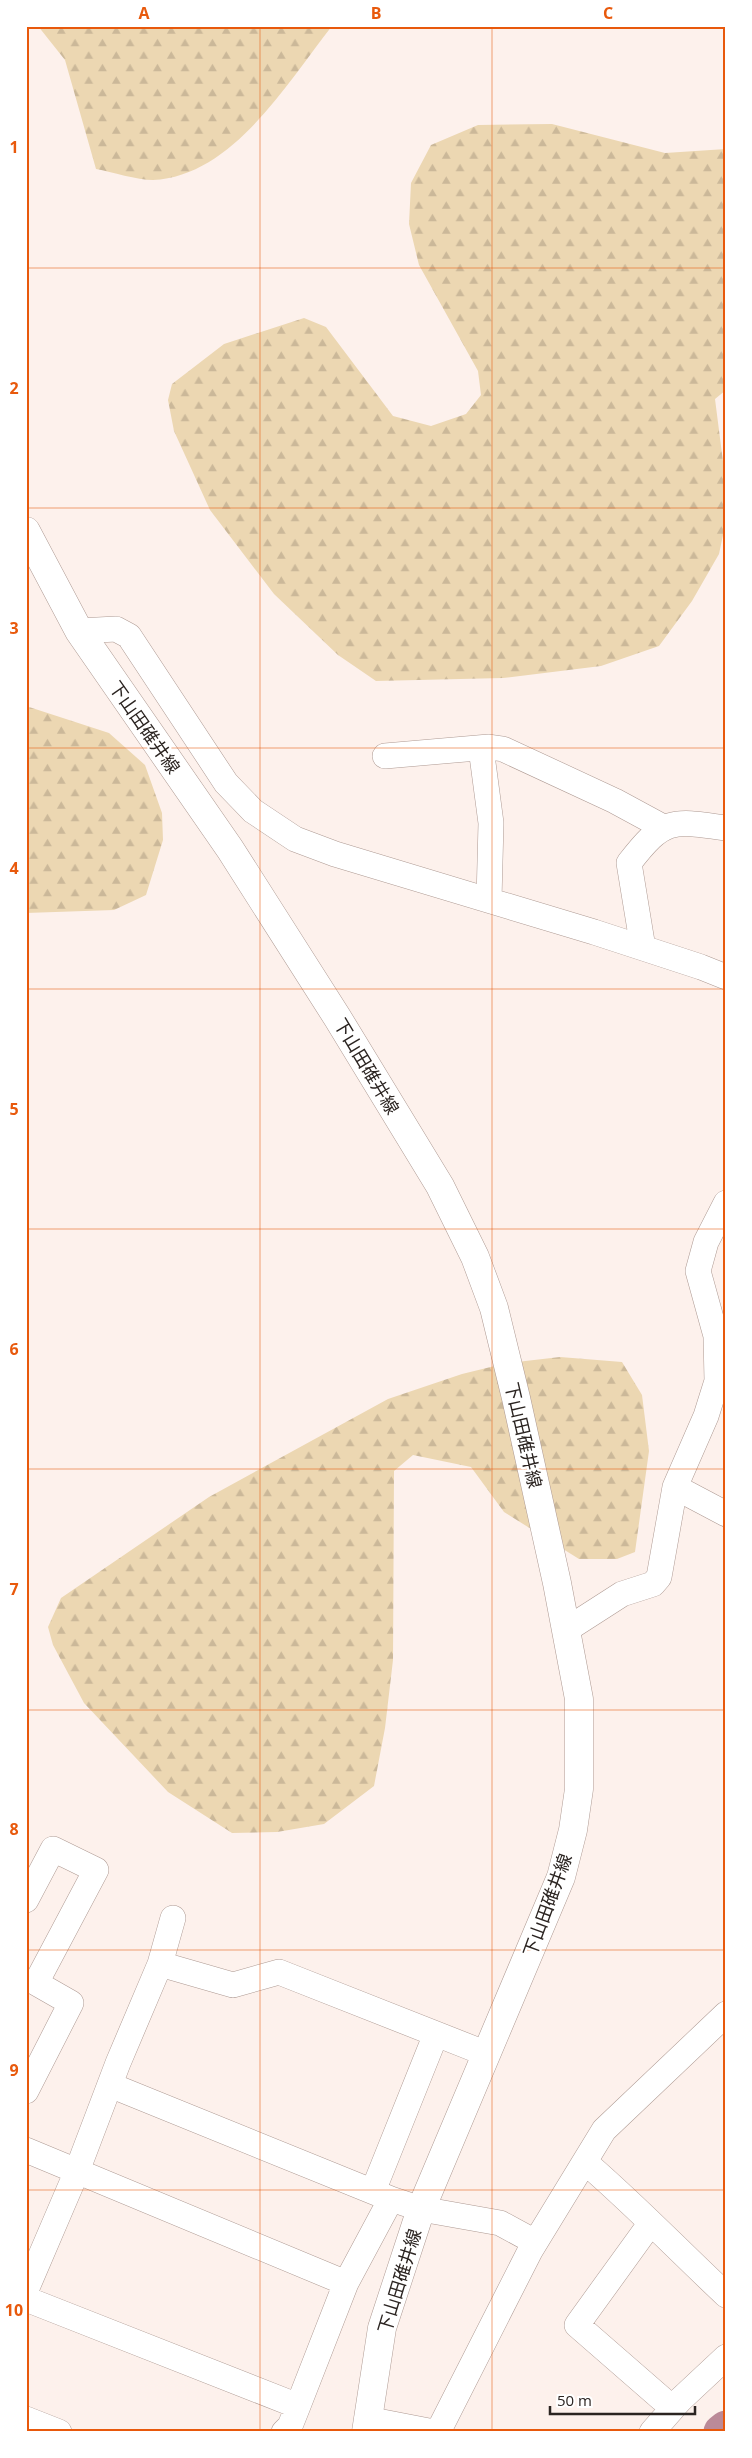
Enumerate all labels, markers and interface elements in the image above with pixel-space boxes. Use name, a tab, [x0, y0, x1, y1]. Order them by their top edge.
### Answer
text: A	[138, 2, 150, 24]
text: B	[371, 2, 381, 24]
text: C	[603, 2, 613, 24]
text: 1	[9, 136, 19, 158]
text: 2	[9, 377, 19, 399]
text: 3	[9, 617, 19, 639]
street label: 下山田碓井線	[104, 676, 186, 778]
text: 4	[9, 857, 19, 879]
street label: 下山田碓井線	[329, 1014, 405, 1118]
text: 5	[9, 1098, 19, 1120]
text: 6	[9, 1338, 19, 1360]
street label: 下山田碓井線	[500, 1380, 548, 1490]
text: 7	[9, 1578, 19, 1600]
text: 8	[9, 1818, 19, 1840]
street label: 下山田碓井線	[517, 1850, 577, 1960]
text: 9	[9, 2059, 19, 2081]
street label: 下山田碓井線	[372, 2226, 426, 2336]
text: 10	[5, 2299, 23, 2321]
scale bar	[550, 2383, 694, 2415]
text: 50 m	[557, 2390, 592, 2410]

